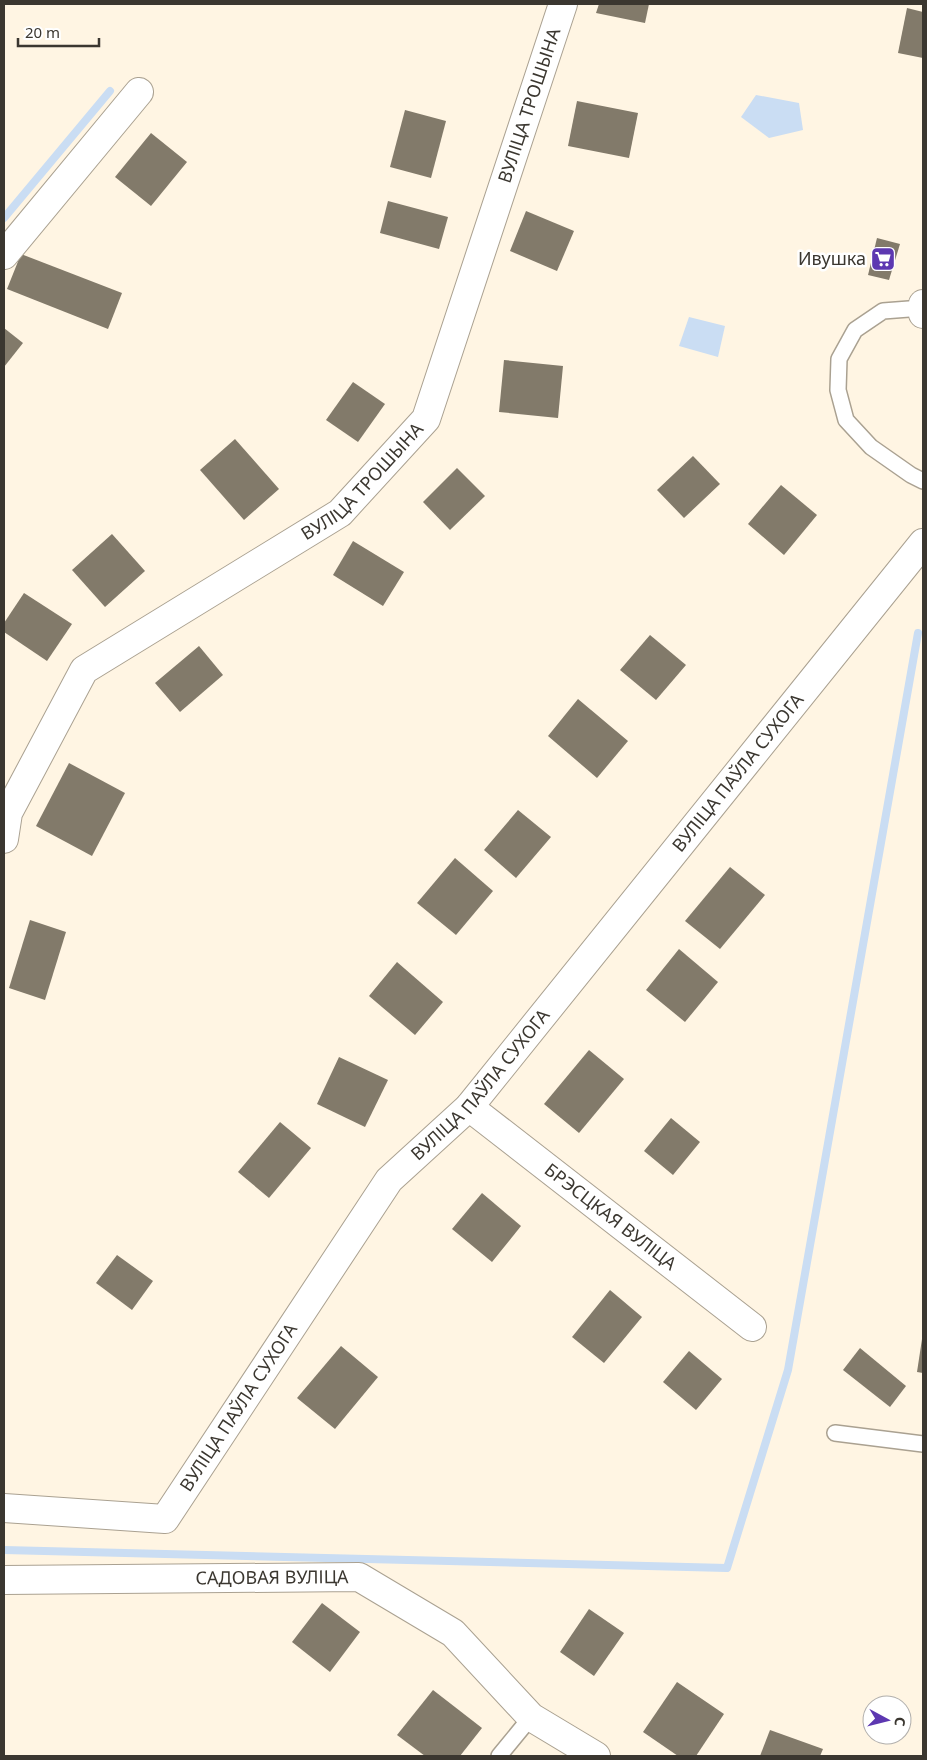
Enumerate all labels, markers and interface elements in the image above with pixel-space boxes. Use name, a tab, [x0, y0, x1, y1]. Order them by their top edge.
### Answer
scale bar	[18, 15, 99, 47]
text: 20 m	[25, 22, 60, 42]
street label: ВУЛІЦА ТРОШЫНА	[492, 24, 565, 186]
place label: Ивушка	[798, 246, 866, 270]
supermarket icon: Ивушка	[870, 246, 896, 272]
street label: ВУЛІЦА ТРОШЫНА	[296, 417, 428, 545]
street label: ВУЛІЦА ПАЎЛА СУХОГА	[666, 688, 809, 856]
street label: ВУЛІЦА ПАЎЛА СУХОГА	[405, 1003, 555, 1165]
street label: БРЭСЦКАЯ ВУЛІЦА	[540, 1157, 682, 1275]
street label: ВУЛІЦА ПАЎЛА СУХОГА	[174, 1318, 302, 1496]
street label: САДОВАЯ ВУЛІЦА	[195, 1564, 349, 1589]
north arrow	[862, 1695, 912, 1745]
text: С	[890, 1716, 910, 1727]

